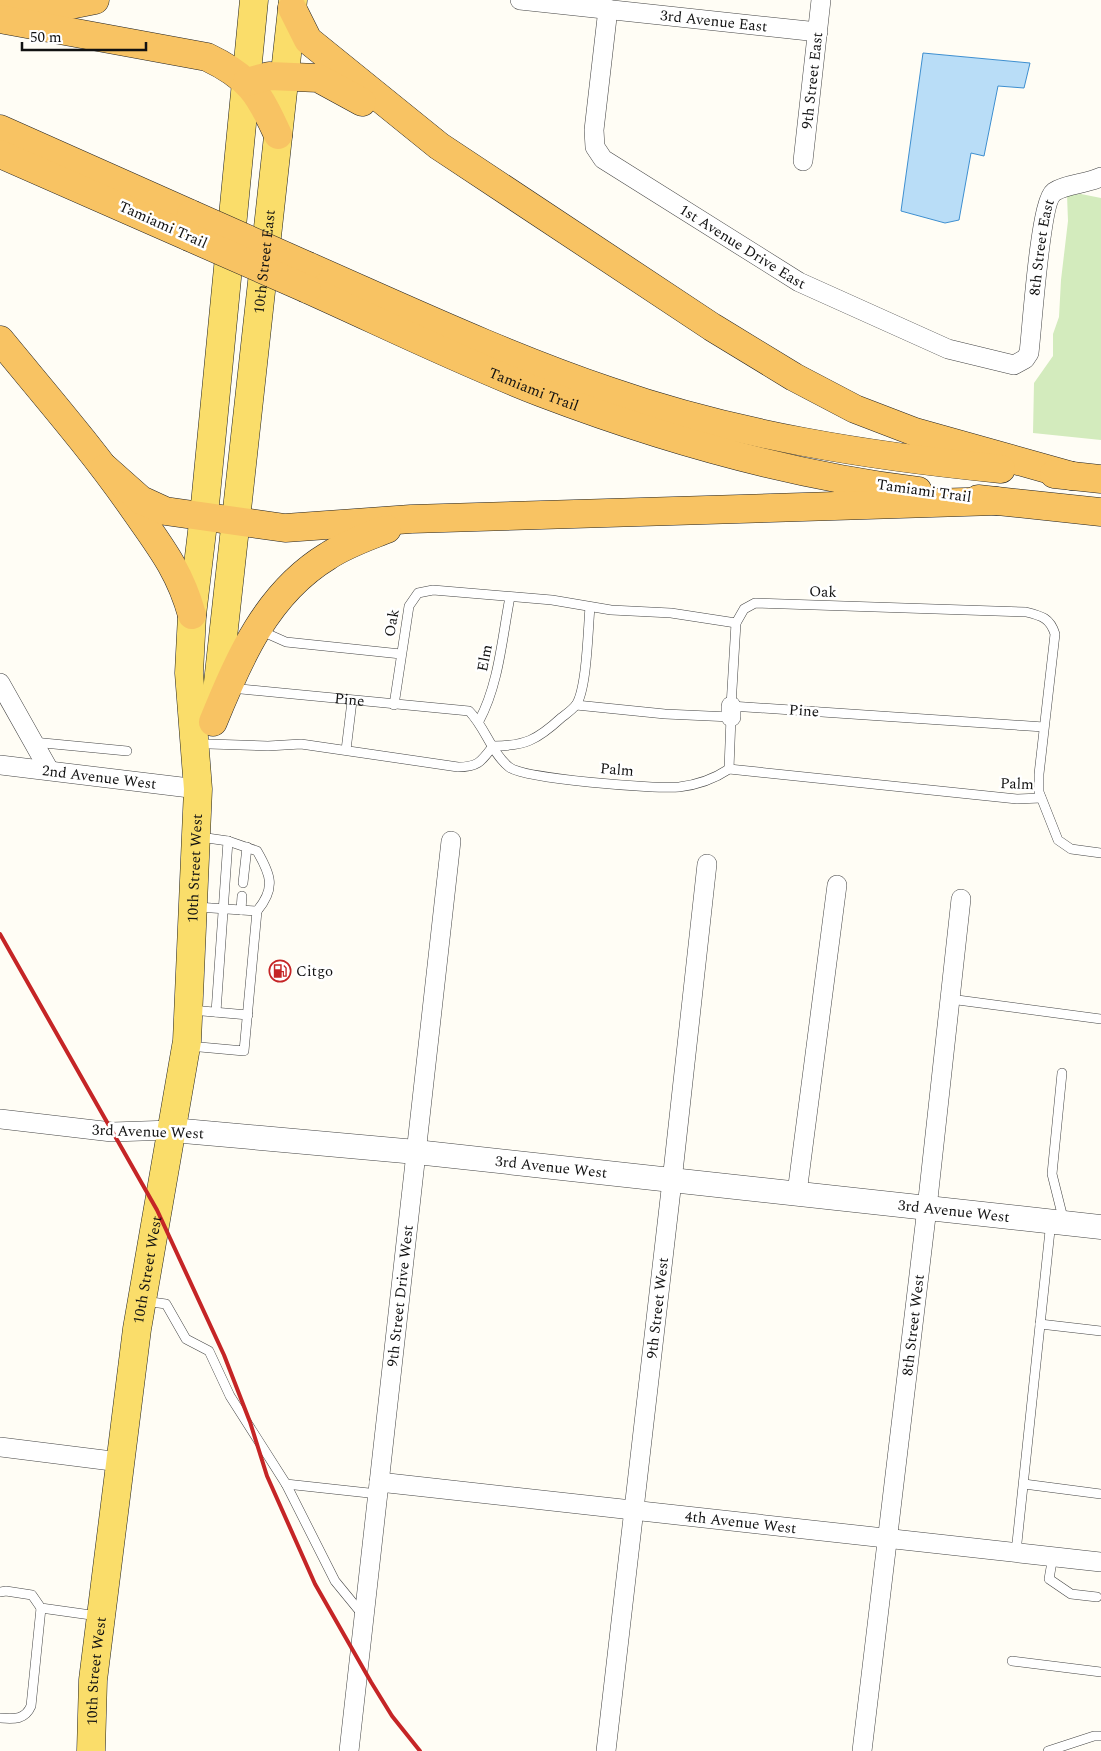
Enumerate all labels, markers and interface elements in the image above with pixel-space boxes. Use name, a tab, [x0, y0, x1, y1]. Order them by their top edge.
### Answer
street label: 3rd Avenue East	[659, 4, 769, 38]
scale bar	[22, 20, 146, 52]
text: 50 m	[30, 26, 62, 49]
street label: 9th Street East	[795, 31, 829, 130]
street label: Tamiami Trail	[115, 195, 211, 255]
street label: 8th Street East	[1023, 196, 1060, 297]
street label: 1st Avenue Drive East	[675, 198, 809, 295]
street label: 10th Street East	[247, 208, 281, 315]
street label: Tamiami Trail	[485, 361, 582, 417]
street label: Tamiami Trail	[875, 473, 973, 509]
street label: Oak	[809, 580, 837, 604]
street label: Oak	[378, 607, 406, 639]
street label: Elm	[471, 642, 499, 673]
street label: Pine	[333, 687, 366, 712]
street label: Pine	[788, 698, 820, 724]
street label: Palm	[599, 757, 635, 783]
street label: 2nd Avenue West	[41, 759, 158, 795]
street label: Palm	[1000, 772, 1034, 796]
street label: 10th Street West	[181, 813, 208, 923]
fuel station icon: Citgo	[268, 959, 292, 983]
place label: Citgo	[296, 960, 333, 983]
street label: 3rd Avenue West	[92, 1119, 204, 1145]
street label: 3rd Avenue West	[494, 1149, 608, 1184]
street label: 3rd Avenue West	[897, 1193, 1011, 1228]
street label: 10th Street West	[127, 1214, 168, 1326]
street label: 9th Street Drive West	[381, 1224, 419, 1368]
street label: 9th Street West	[640, 1256, 675, 1360]
street label: 8th Street West	[896, 1273, 930, 1377]
street label: 4th Avenue West	[684, 1504, 798, 1540]
street label: 10th Street West	[80, 1615, 112, 1726]

